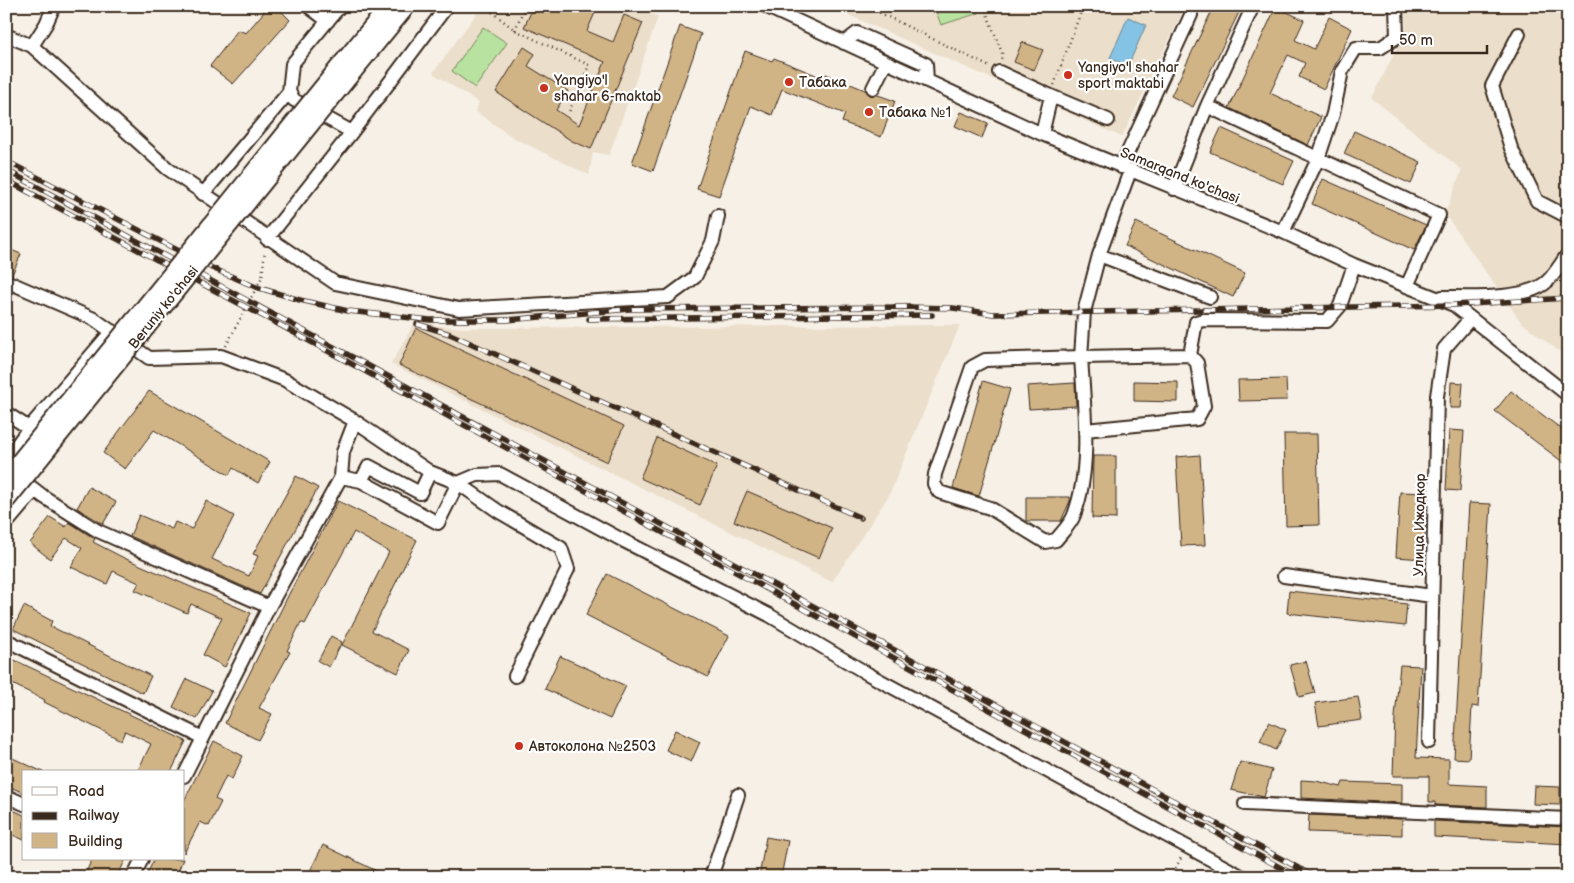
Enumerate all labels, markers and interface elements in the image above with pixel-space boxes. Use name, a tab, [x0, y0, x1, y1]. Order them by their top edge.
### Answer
scale bar	[1392, 22, 1486, 54]
text: 50 m	[1399, 31, 1433, 50]
place label: Yangiyo'l shahar sport maktabi	[1077, 59, 1180, 92]
marker: Yangiyo'l shahar sport maktabi	[1062, 69, 1074, 81]
place label: Yangiyo'l shahar 6-maktab	[553, 72, 661, 105]
place label: Табака	[799, 74, 848, 91]
marker: Табака	[783, 76, 795, 88]
marker: Yangiyo'l shahar 6-maktab	[538, 82, 550, 94]
place label: Табака №1	[879, 104, 951, 121]
marker: Табака №1	[863, 106, 875, 118]
street label: Samarqand ko'chasi	[1118, 144, 1242, 207]
street label: Beruniy ko'chasi	[125, 262, 202, 352]
street label: Улица Ижодкор	[1410, 473, 1429, 577]
place label: Автоколона №2503	[528, 738, 656, 755]
marker: Автоколона №2503	[513, 740, 525, 752]
legend	[22, 770, 185, 860]
text: Road	[68, 782, 104, 801]
text: Railway	[68, 806, 119, 825]
text: Building	[68, 832, 123, 851]

